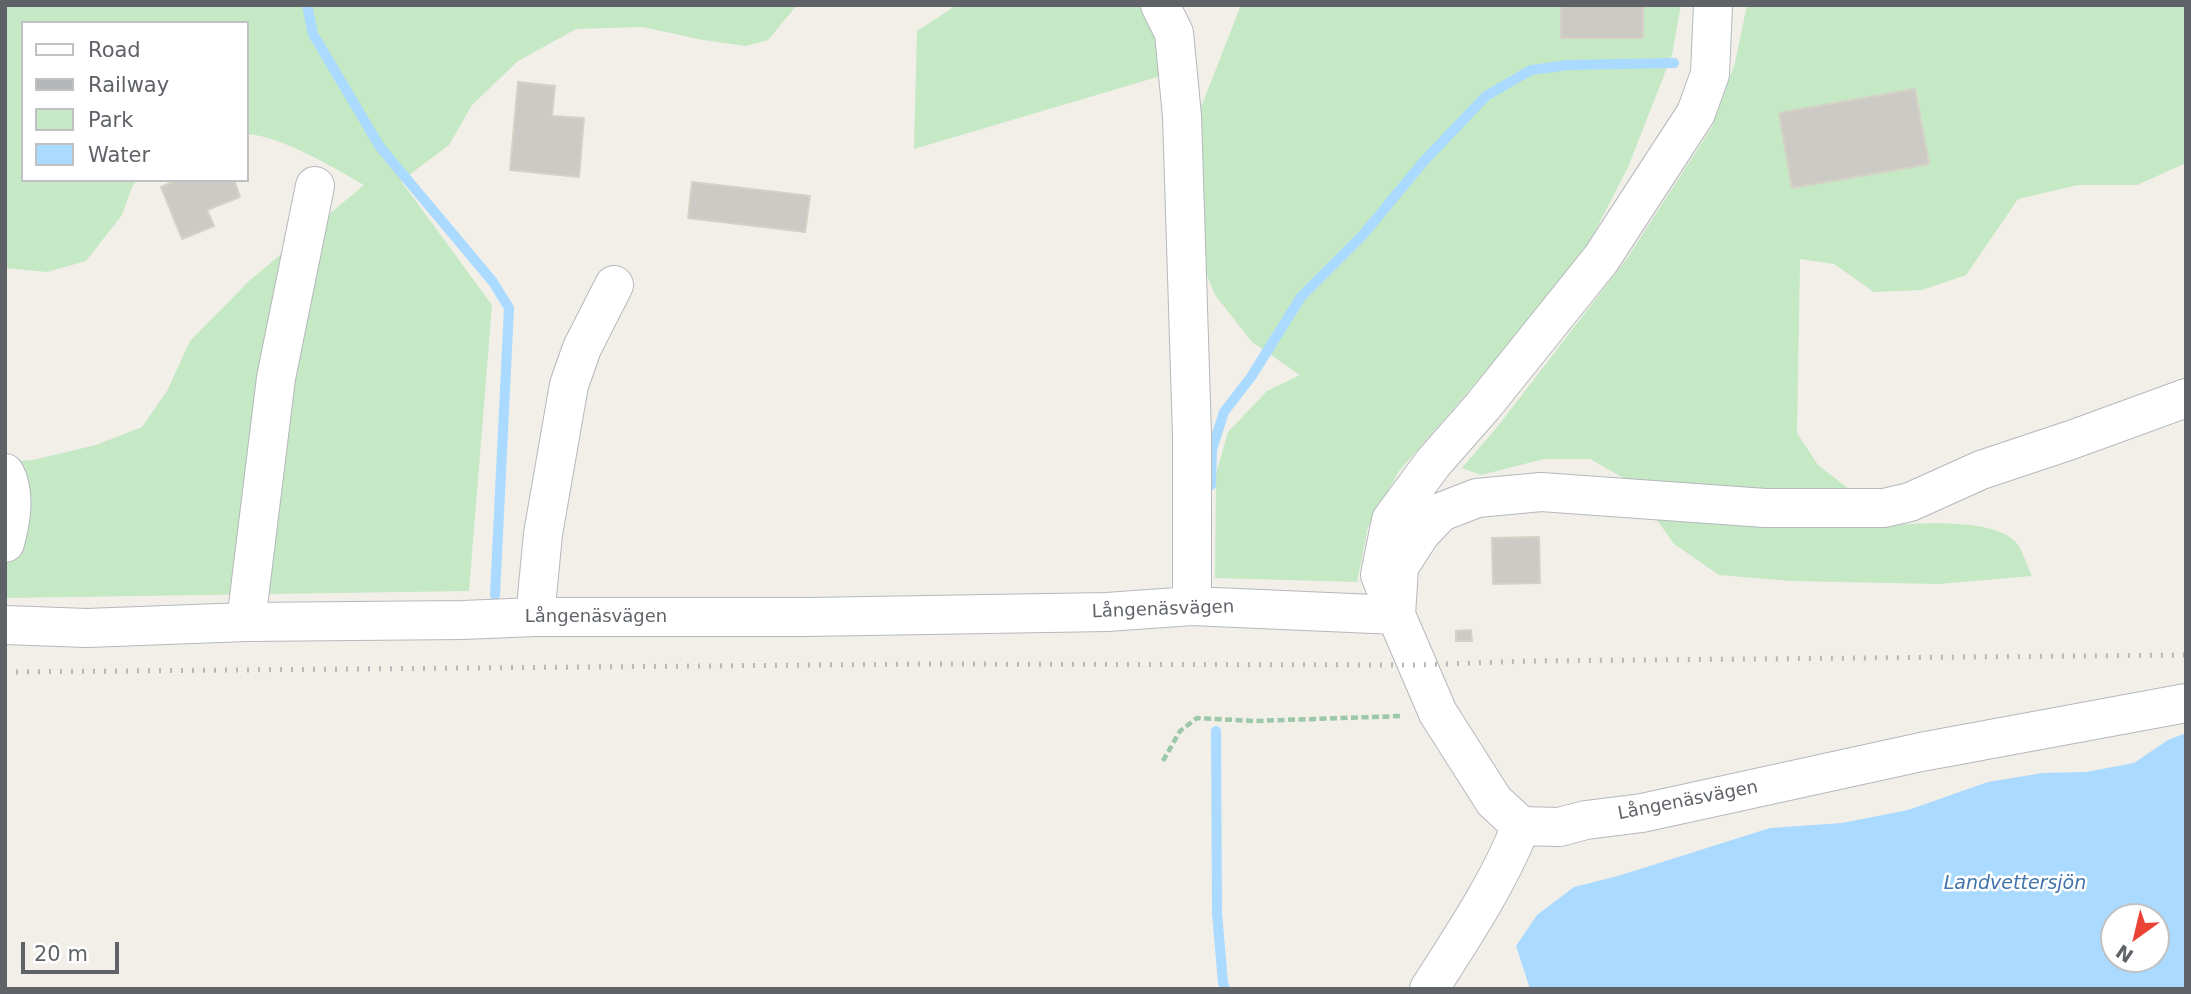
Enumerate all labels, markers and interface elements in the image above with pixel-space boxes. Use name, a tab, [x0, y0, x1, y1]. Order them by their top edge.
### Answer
legend	[21, 21, 248, 182]
text: Road	[88, 38, 141, 62]
text: Railway	[88, 73, 169, 97]
text: Park	[88, 108, 133, 132]
text: Water	[88, 143, 150, 167]
street label: Långenäsvägen	[1091, 597, 1235, 623]
street label: Långenäsvägen	[525, 606, 667, 628]
street label: Långenäsvägen	[1616, 777, 1760, 825]
water label: Landvettersjön	[1944, 873, 2086, 895]
north arrow	[2100, 903, 2170, 973]
scale bar	[24, 928, 122, 972]
text: N	[2112, 940, 2137, 967]
text: 20 m	[34, 942, 88, 966]

